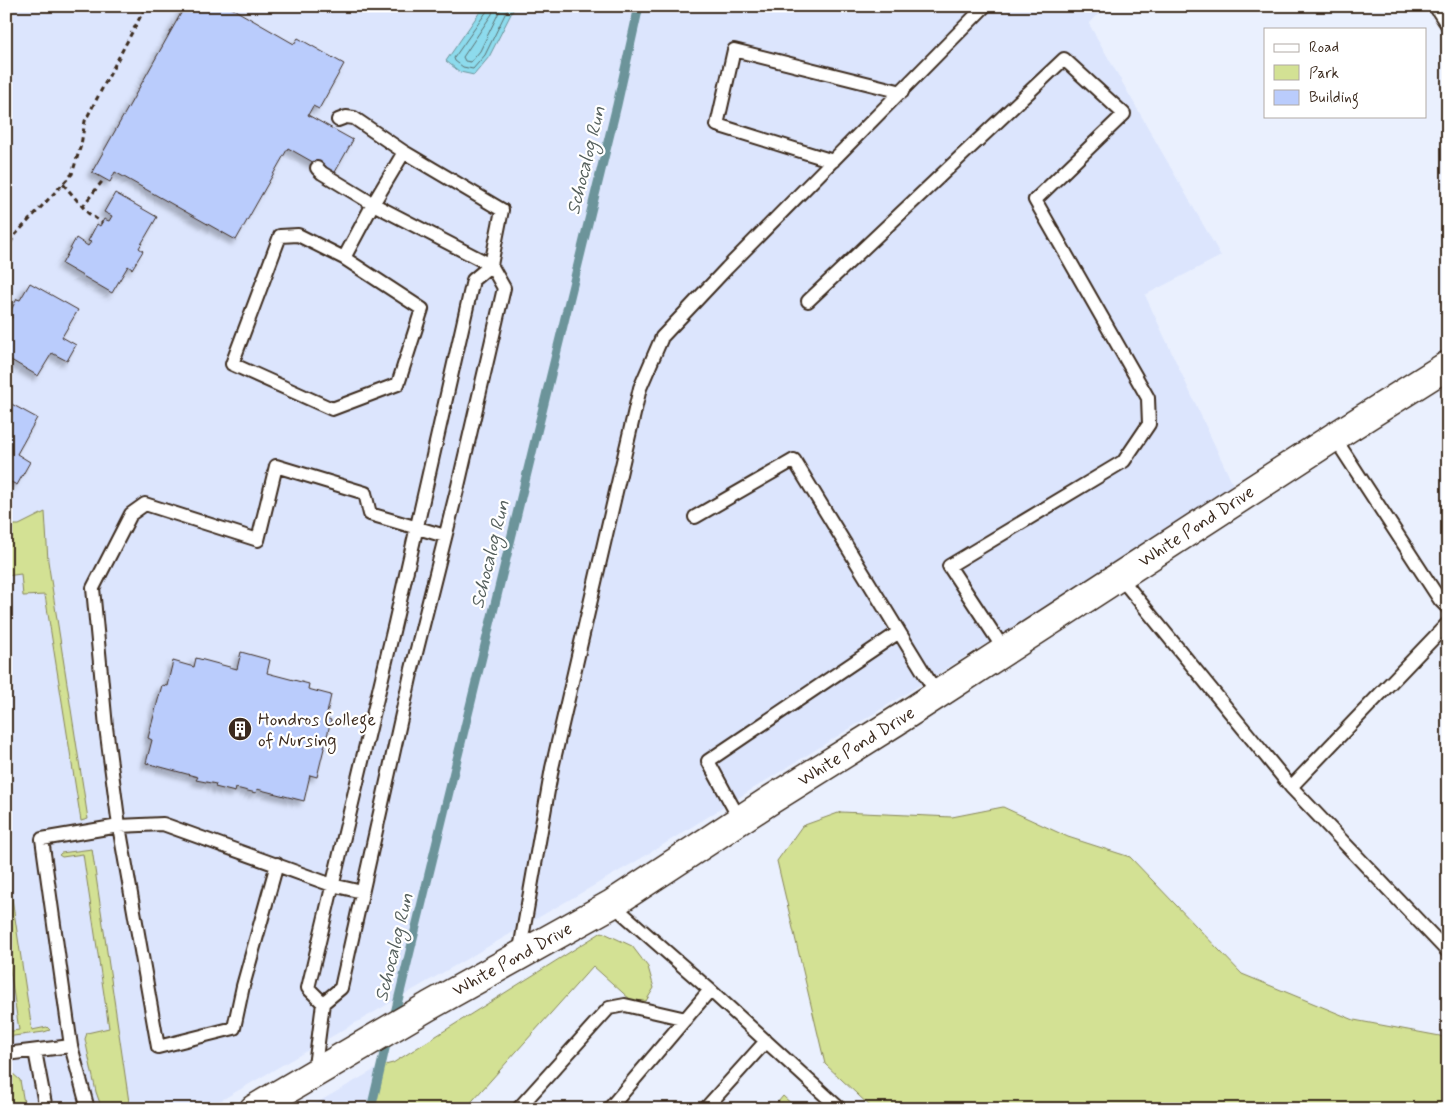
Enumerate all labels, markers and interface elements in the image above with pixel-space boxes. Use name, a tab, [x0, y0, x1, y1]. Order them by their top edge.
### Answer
legend	[1264, 28, 1426, 118]
text: Road	[1309, 38, 1339, 58]
text: Park	[1309, 64, 1339, 84]
text: Building	[1309, 88, 1359, 109]
water label: Schocalog Run	[561, 103, 614, 218]
street label: White Pond Drive	[1134, 480, 1259, 573]
water label: Schocalog Run	[465, 497, 518, 612]
street label: White Pond Drive	[794, 701, 919, 792]
place label: Hondros College of Nursing	[258, 708, 376, 754]
building icon: Hondros College of Nursing	[227, 716, 253, 742]
water label: Schocalog Run	[369, 890, 422, 1005]
street label: White Pond Drive	[448, 917, 577, 1003]

